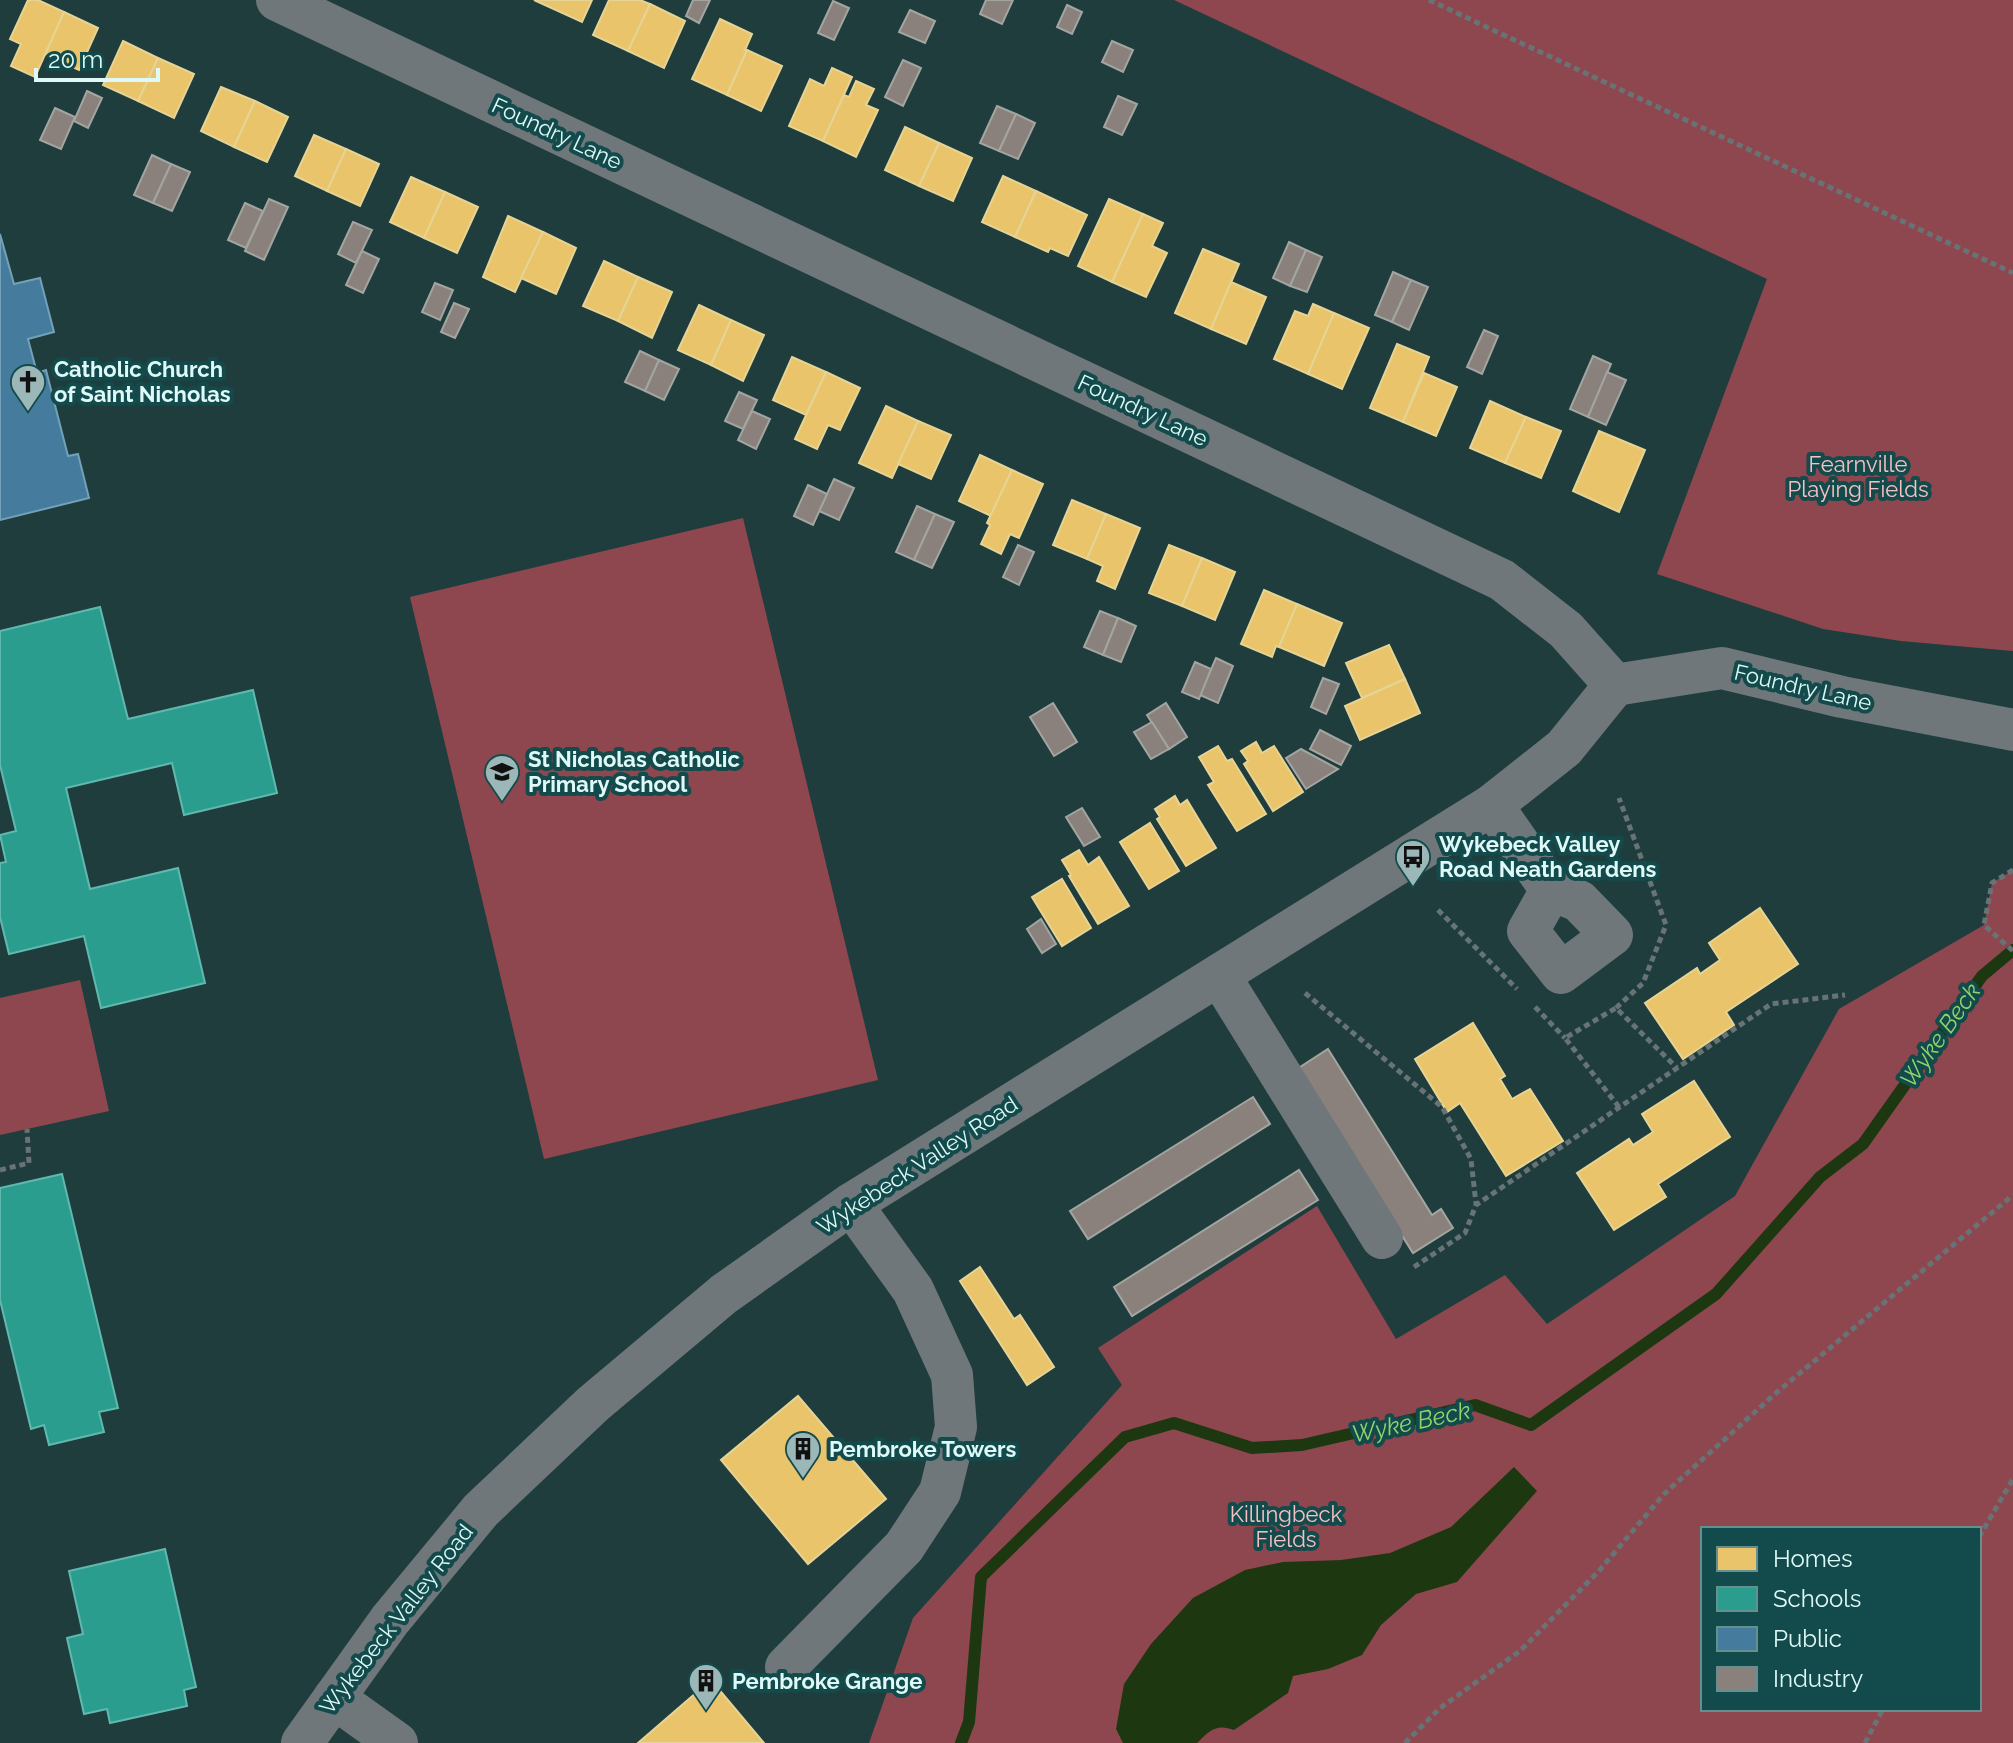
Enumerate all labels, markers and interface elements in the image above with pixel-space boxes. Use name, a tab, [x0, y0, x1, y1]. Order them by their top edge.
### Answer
scale bar	[36, 32, 158, 82]
text: 20 m	[48, 45, 103, 74]
street label: Foundry Lane	[488, 92, 626, 174]
place label: Catholic Church of Saint Nicholas	[54, 356, 231, 407]
church icon: Catholic Church of Saint Nicholas	[9, 363, 47, 413]
street label: Foundry Lane	[1074, 369, 1212, 451]
park label: Fearnville Playing Fields	[1787, 451, 1929, 502]
street label: Foundry Lane	[1732, 659, 1874, 715]
place label: St Nicholas Catholic Primary School	[528, 746, 740, 797]
school or university icon: St Nicholas Catholic Primary School	[483, 753, 521, 803]
place label: Wykebeck Valley Road Neath Gardens	[1439, 831, 1657, 882]
bus stop icon: Wykebeck Valley Road Neath Gardens	[1394, 838, 1432, 888]
water label: Wyke Beck	[1893, 977, 1987, 1093]
street label: Wykebeck Valley Road	[812, 1090, 1022, 1240]
water label: Wyke Beck	[1349, 1395, 1473, 1449]
building icon: Pembroke Towers	[784, 1430, 822, 1480]
place label: Pembroke Towers	[829, 1436, 1016, 1462]
park label: Killingbeck Fields	[1230, 1501, 1343, 1552]
street label: Wykebeck Valley Road	[314, 1519, 478, 1719]
legend	[1701, 1527, 1981, 1711]
text: Homes	[1773, 1544, 1853, 1573]
text: Schools	[1773, 1584, 1861, 1613]
text: Public	[1773, 1624, 1842, 1653]
building icon: Pembroke Grange	[687, 1662, 725, 1712]
text: Industry	[1773, 1664, 1863, 1693]
place label: Pembroke Grange	[732, 1668, 922, 1694]

